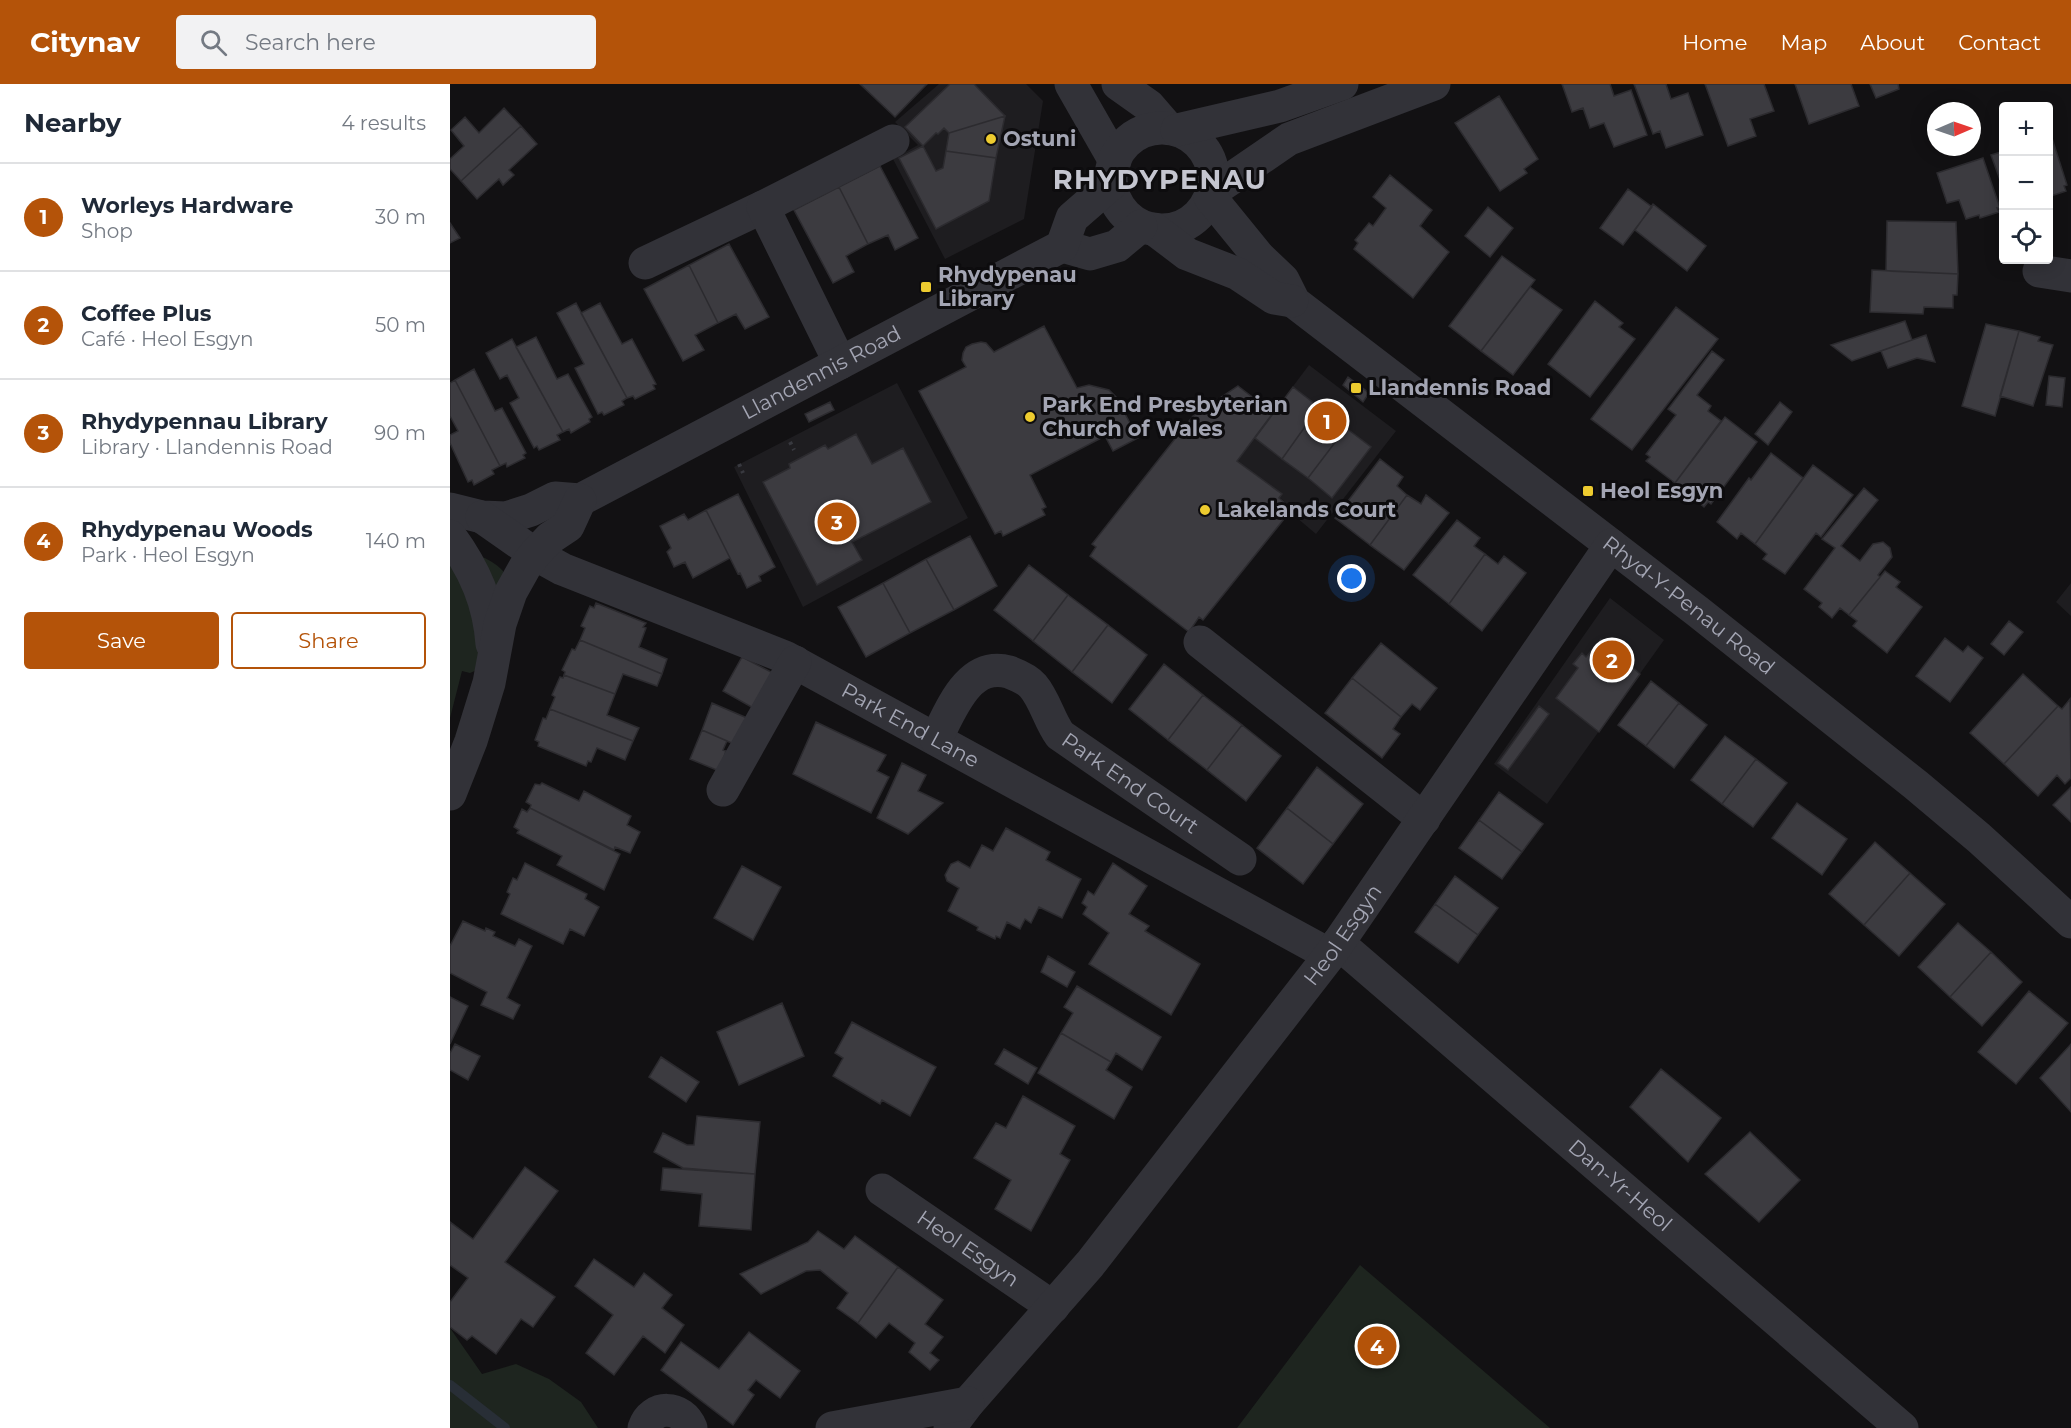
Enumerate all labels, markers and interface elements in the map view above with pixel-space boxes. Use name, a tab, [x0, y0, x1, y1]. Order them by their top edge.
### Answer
search box	[176, 15, 596, 69]
text: Citynav	[30, 25, 140, 59]
icon: search	[197, 26, 230, 59]
text: Search here	[245, 29, 376, 56]
text: Home	[1682, 30, 1747, 55]
text: Map	[1780, 30, 1827, 55]
text: About	[1860, 30, 1925, 55]
text: Contact	[1958, 30, 2041, 55]
north arrow	[1927, 102, 1981, 156]
map controls	[1999, 102, 2053, 264]
button: +	[1999, 102, 2053, 156]
text: Nearby	[24, 107, 121, 139]
text: 4 results	[341, 111, 426, 135]
place label: Ostuni	[1003, 126, 1076, 151]
marker: Ostuni	[984, 132, 998, 146]
button: −	[1999, 156, 2053, 210]
district label: RHYDYPENAU	[1053, 163, 1267, 196]
text: Worleys Hardware	[81, 192, 293, 219]
text: 1	[40, 205, 47, 229]
text: 30 m	[375, 205, 426, 229]
button: locate	[1999, 210, 2053, 264]
text: Shop	[81, 219, 133, 243]
place label: Rhydypenau Library	[938, 262, 1077, 311]
marker: Rhydypenau Library	[919, 280, 933, 294]
text: Coffee Plus	[81, 300, 212, 327]
text: 2	[38, 313, 49, 337]
text: 50 m	[375, 313, 426, 337]
street label: Llandennis Road	[737, 320, 905, 425]
text: Café · Heol Esgyn	[81, 327, 254, 351]
place label: Llandennis Road	[1368, 375, 1551, 400]
marker: Llandennis Road	[1349, 381, 1363, 395]
place label: Park End Presbyterian Church of Wales	[1042, 392, 1288, 441]
pin: 1	[1308, 398, 1346, 444]
text: Rhydypennau Library	[81, 408, 328, 435]
marker: Park End Presbyterian Church of Wales	[1023, 410, 1037, 424]
text: 3	[38, 421, 49, 445]
text: 90 m	[374, 421, 426, 445]
text: Library · Llandennis Road	[81, 435, 333, 459]
place label: Heol Esgyn	[1600, 478, 1723, 503]
marker: Heol Esgyn	[1581, 484, 1595, 498]
place label: Lakelands Court	[1217, 497, 1396, 522]
pin: 3	[818, 500, 856, 544]
marker: Lakelands Court	[1198, 503, 1212, 517]
text: Rhydypenau Woods	[81, 516, 313, 543]
text: 4	[37, 529, 50, 553]
text: 140 m	[366, 529, 426, 553]
street label: Rhyd-Y-Penau Road	[1598, 530, 1780, 680]
text: Park · Heol Esgyn	[81, 543, 255, 567]
your location	[1337, 564, 1366, 593]
button: Save	[24, 612, 219, 669]
button: Share	[231, 612, 426, 669]
pin: 2	[1592, 638, 1632, 682]
street label: Park End Lane	[837, 677, 984, 773]
street label: Park End Court	[1057, 727, 1204, 839]
street label: Heol Esgyn	[1298, 879, 1387, 990]
street label: Dan-Yr-Heol	[1563, 1134, 1677, 1237]
street label: Heol Esgyn	[912, 1205, 1024, 1292]
pin: 4	[1358, 1324, 1396, 1368]

